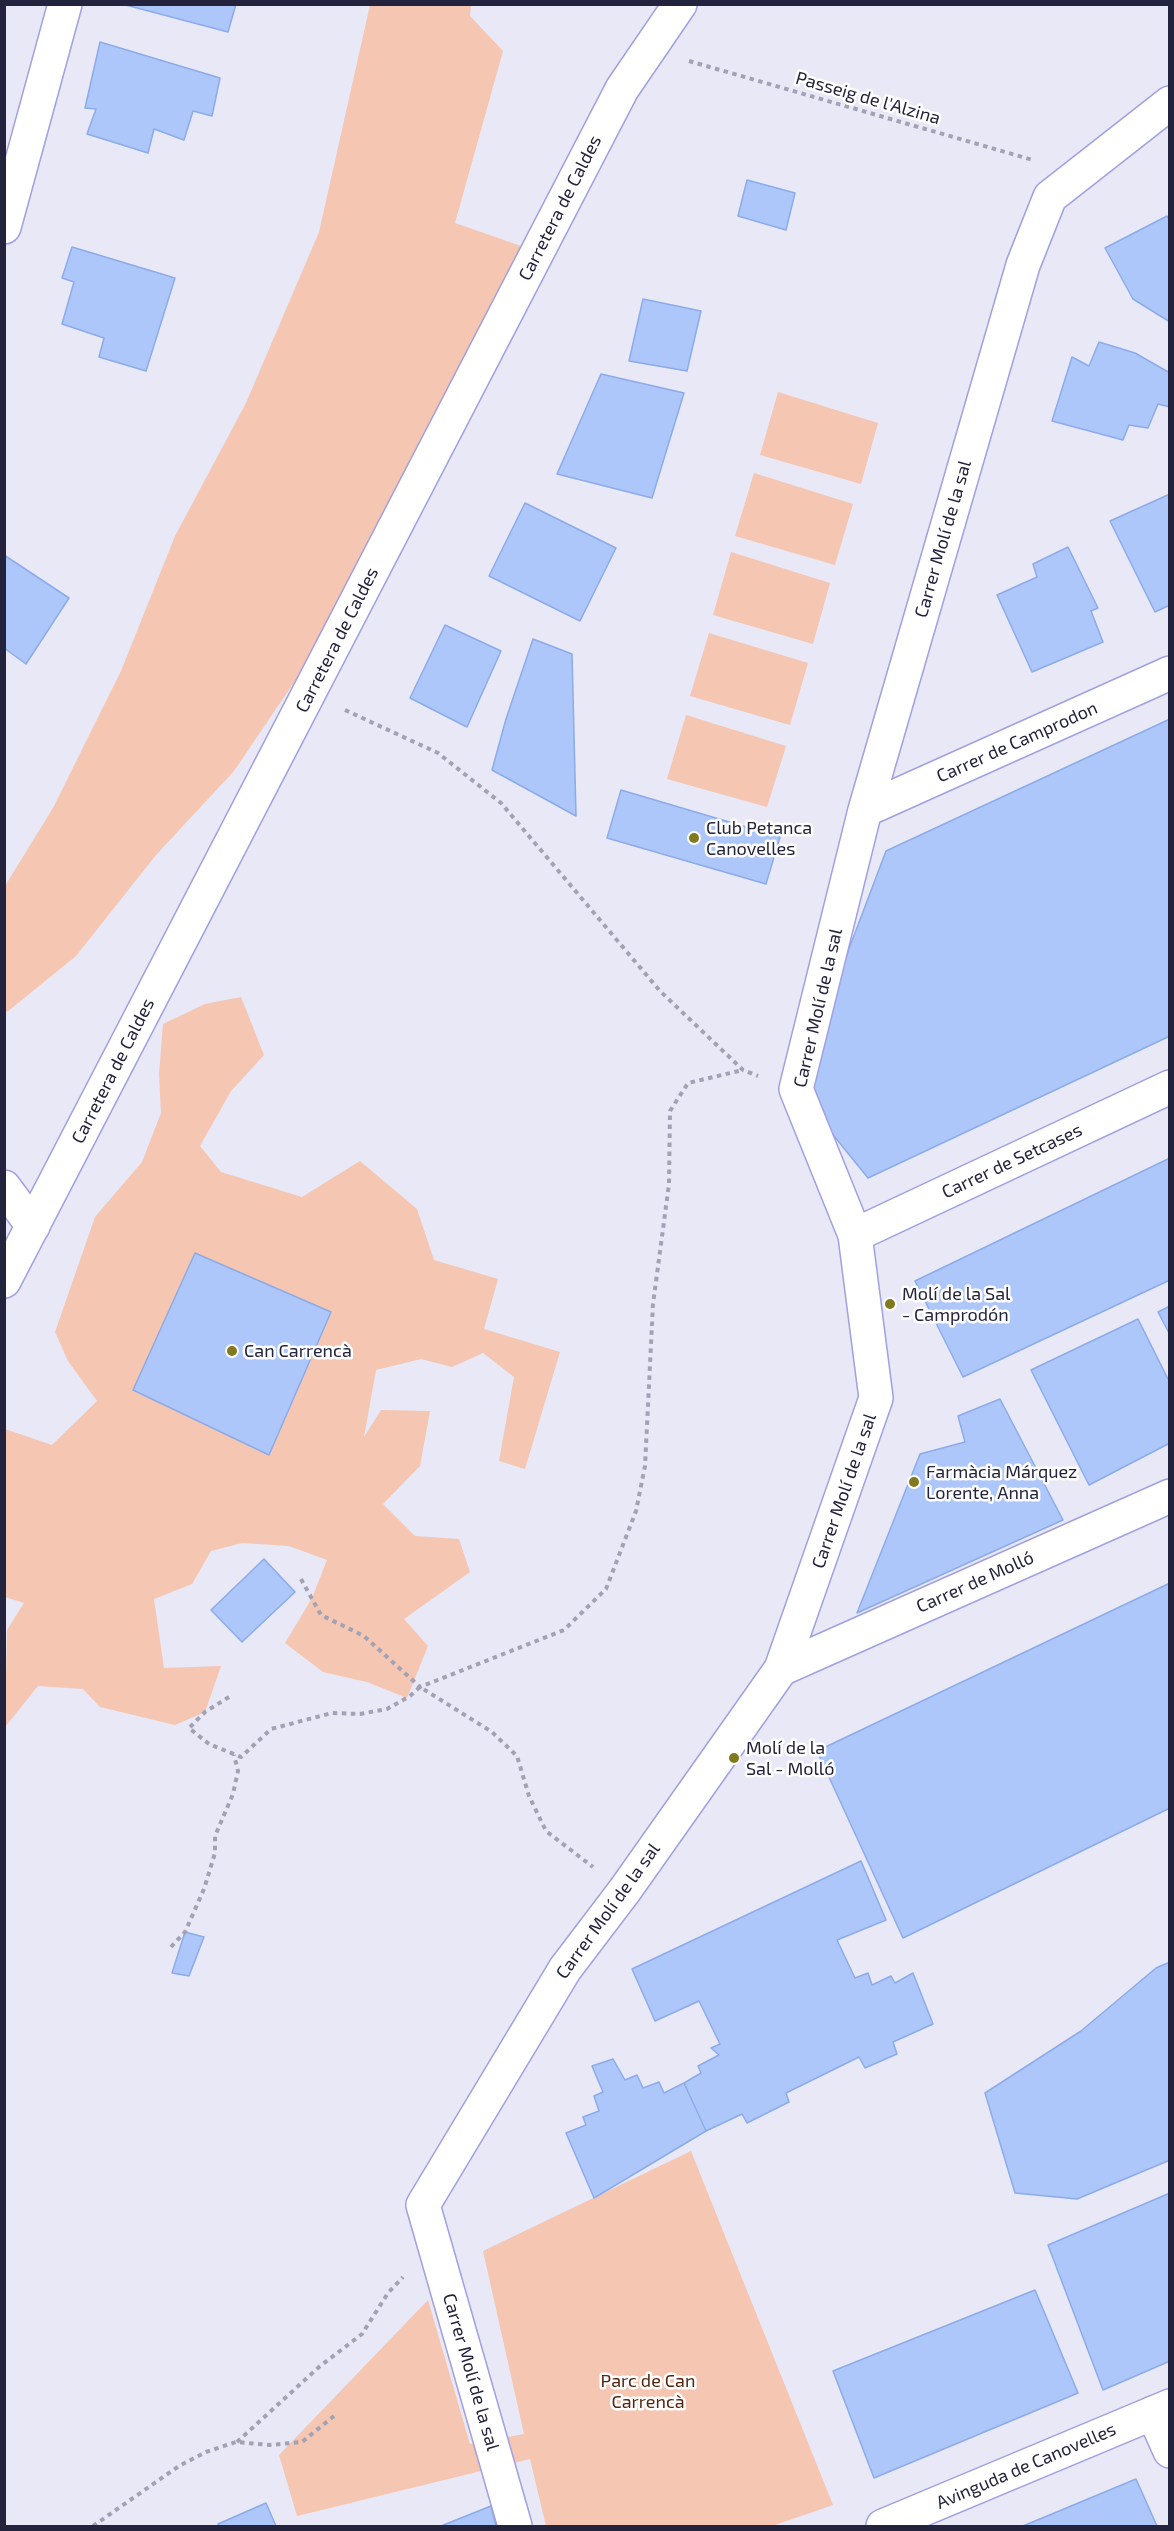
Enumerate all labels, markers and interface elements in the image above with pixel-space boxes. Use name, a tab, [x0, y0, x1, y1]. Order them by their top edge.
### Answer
street label: Passeig de l'Alzina	[793, 67, 943, 129]
street label: Carretera de Caldes	[514, 132, 606, 284]
street label: Carrer Molí de la sal	[910, 458, 976, 620]
street label: Carretera de Caldes	[291, 564, 383, 716]
street label: Carrer de Camprodon	[933, 697, 1101, 787]
place label: Club Petanca Canovelles	[706, 817, 812, 860]
marker: Club Petanca Canovelles	[687, 831, 701, 845]
street label: Carrer Molí de la sal	[789, 926, 847, 1090]
street label: Carretera de Caldes	[67, 995, 159, 1147]
street label: Carrer de Setcases	[938, 1119, 1086, 1203]
place label: Molí de la Sal - Camprodón	[902, 1283, 1010, 1326]
marker: Molí de la Sal - Camprodón	[883, 1297, 897, 1311]
place label: Can Carrencà	[244, 1340, 352, 1362]
marker: Can Carrencà	[225, 1344, 239, 1358]
street label: Carrer Molí de la sal	[807, 1411, 881, 1571]
place label: Farmàcia Márquez Lorente, Anna	[926, 1461, 1077, 1504]
marker: Farmàcia Márquez Lorente, Anna	[907, 1475, 921, 1489]
street label: Carrer de Molló	[913, 1546, 1037, 1618]
place label: Molí de la Sal - Molló	[746, 1737, 834, 1780]
marker: Molí de la Sal - Molló	[727, 1751, 741, 1765]
street label: Carrer Molí de la sal	[551, 1839, 665, 1983]
street label: Carrer Molí de la sal	[438, 2291, 504, 2453]
park label: Parc de Can Carrencà	[601, 2370, 695, 2412]
street label: Avinguda de Canovelles	[933, 2418, 1119, 2514]

